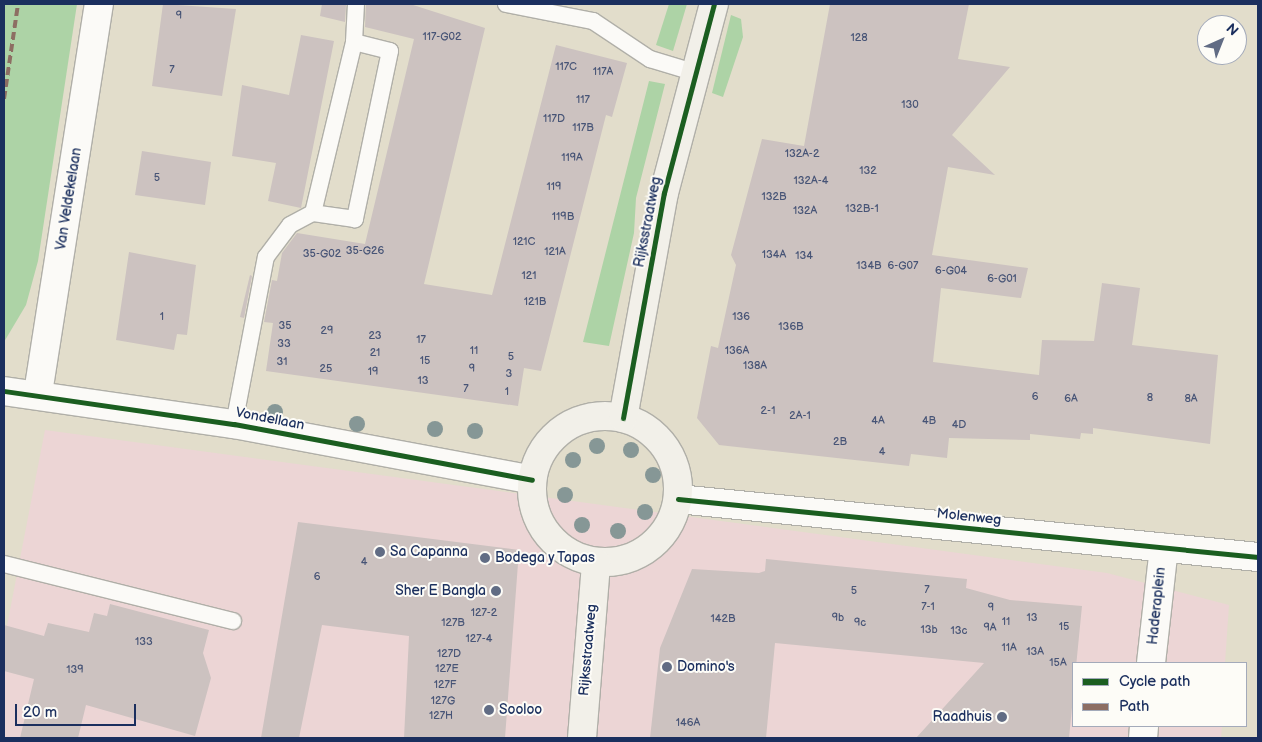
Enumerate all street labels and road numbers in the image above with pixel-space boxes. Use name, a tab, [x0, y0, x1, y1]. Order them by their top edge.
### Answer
street label: Van Veldekelaan	[53, 146, 85, 252]
street label: Rijksstraatweg	[631, 175, 665, 269]
street label: Vondellaan	[234, 404, 306, 434]
street label: Molenweg	[936, 505, 1002, 529]
street label: Haderaplein	[1145, 566, 1169, 646]
street label: Rijksstraatweg	[576, 603, 600, 697]

